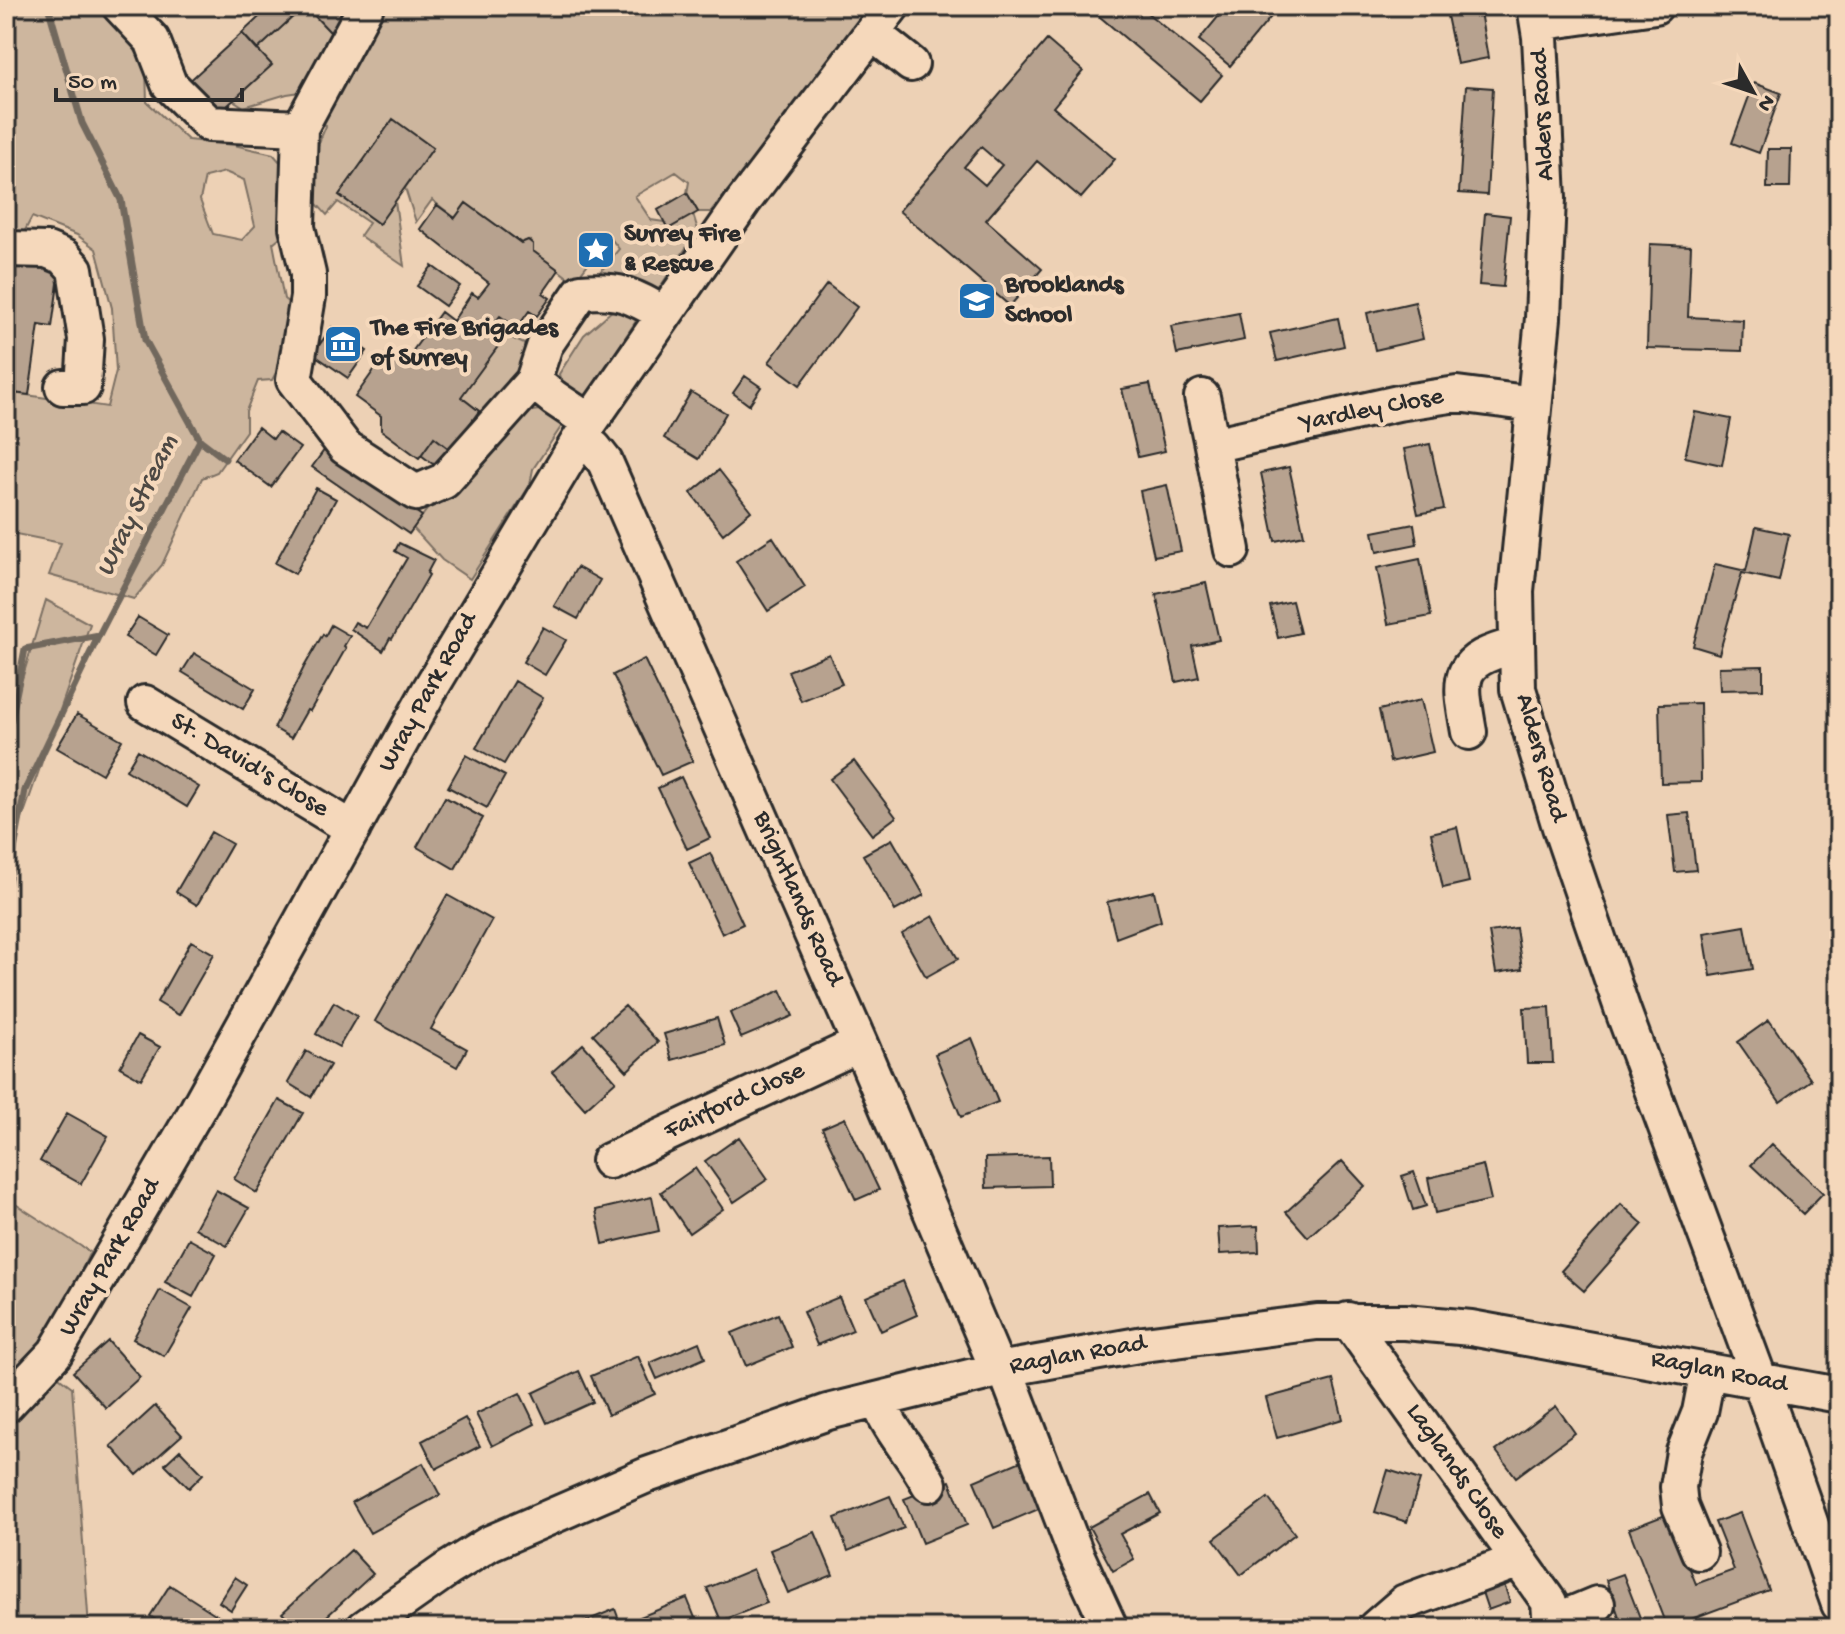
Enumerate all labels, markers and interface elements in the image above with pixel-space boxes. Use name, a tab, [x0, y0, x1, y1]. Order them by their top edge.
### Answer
street label: Alders Road	[1525, 47, 1563, 181]
scale bar	[56, 52, 242, 102]
north arrow	[1713, 52, 1793, 132]
text: 50 m	[68, 69, 117, 98]
text: N	[1751, 88, 1780, 116]
place label: Surrey Fire & Rescue	[624, 220, 742, 281]
place icon: Surrey Fire & Rescue	[575, 229, 617, 271]
place label: Brooklands School	[1004, 271, 1125, 332]
school or university icon: Brooklands School	[956, 280, 998, 322]
place label: The Fire Brigades of Surrey	[369, 314, 559, 375]
museum icon: The Fire Brigades of Surrey	[322, 323, 364, 365]
street label: Yardley Close	[1296, 382, 1447, 440]
water label: Wray Stream	[89, 430, 187, 582]
street label: Wray Park Road	[372, 606, 486, 778]
street label: Alders Road	[1507, 691, 1573, 827]
street label: St. David's Close	[164, 707, 334, 826]
street label: Brightlands Road	[744, 806, 850, 993]
street label: Fairford Close	[659, 1056, 810, 1148]
street label: Wray Park Road	[53, 1172, 170, 1342]
street label: Raglan Road	[1007, 1328, 1151, 1383]
street label: Raglan Road	[1648, 1345, 1792, 1402]
street label: Laglands Close	[1398, 1398, 1514, 1546]

